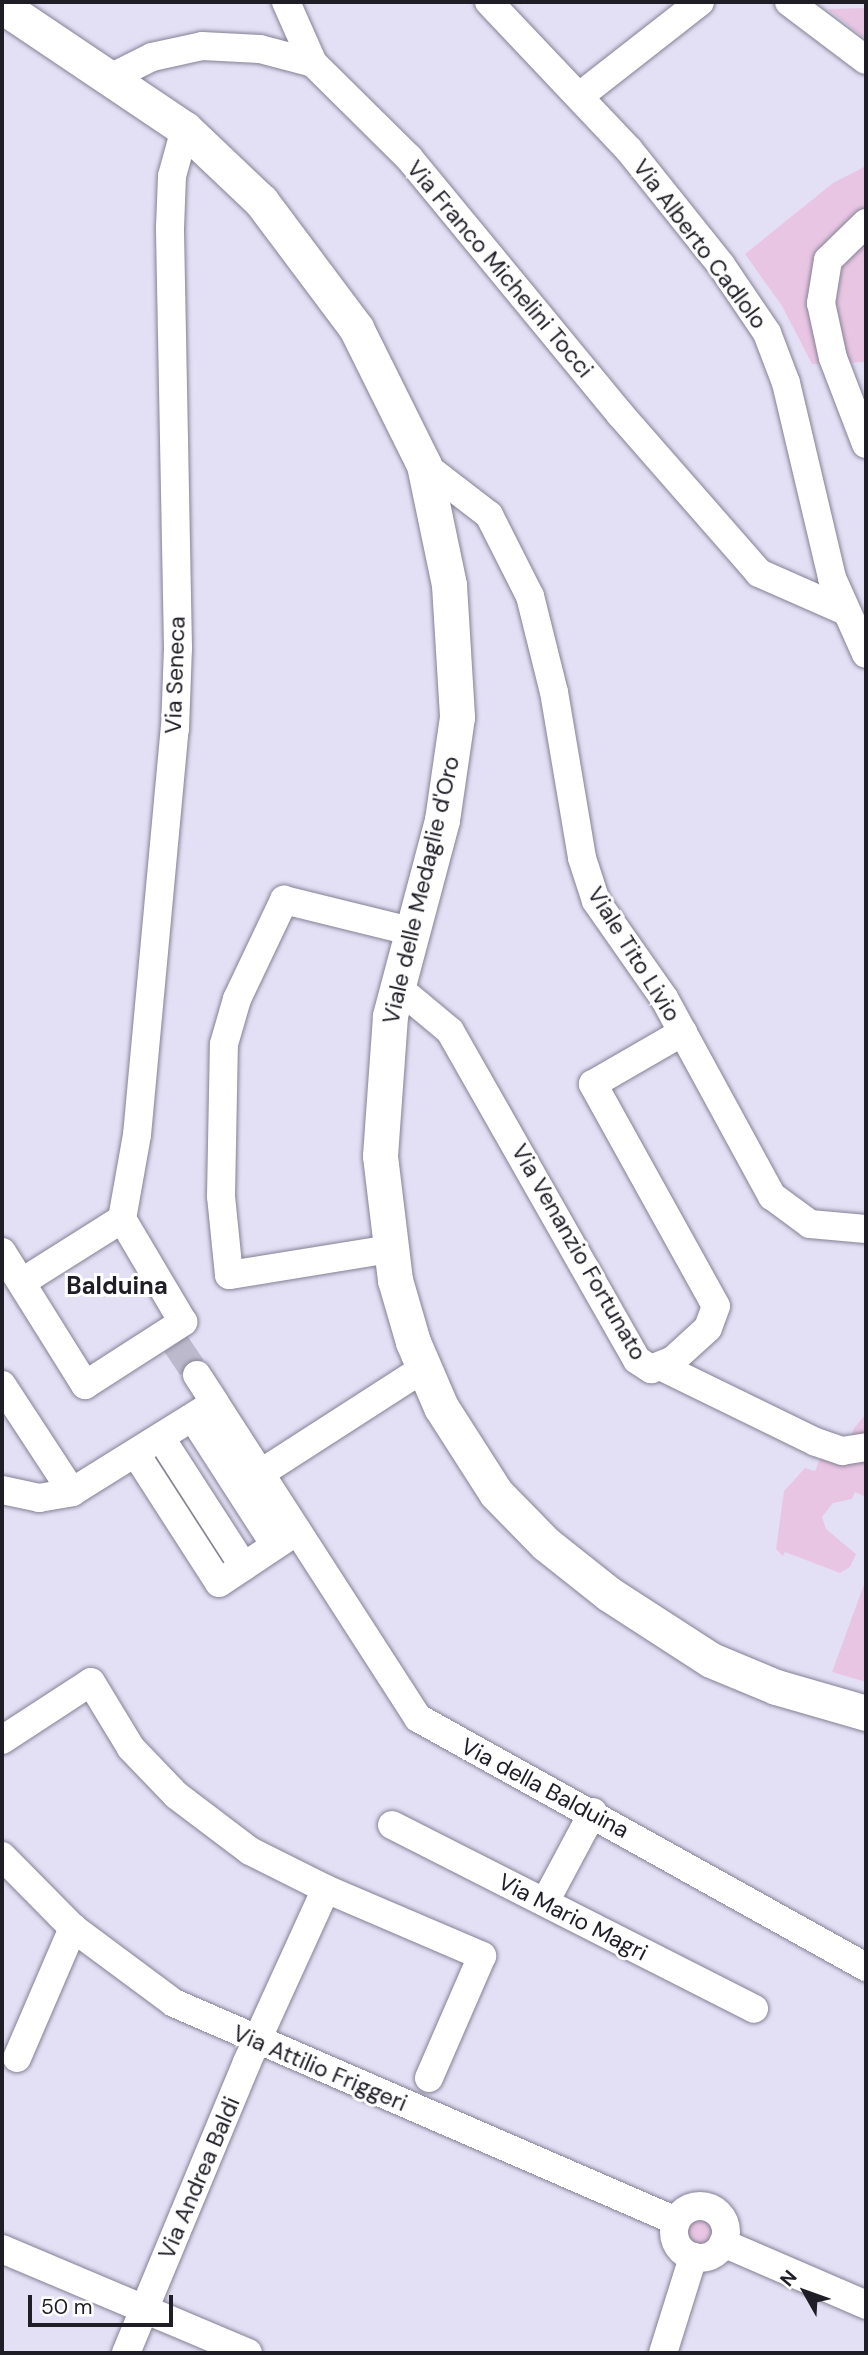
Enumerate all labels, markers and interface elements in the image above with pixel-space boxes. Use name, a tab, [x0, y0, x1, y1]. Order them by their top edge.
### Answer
street label: Via Alberto Cadlolo	[627, 154, 773, 334]
street label: Via Franco Michelini Tocci	[401, 155, 599, 383]
street label: Via Seneca	[159, 616, 191, 734]
street label: Viale delle Medaglie d'Oro	[377, 753, 465, 1027]
street label: Viale Tito Livio	[582, 882, 686, 1026]
street label: Via Venanzio Fortunato	[506, 1139, 652, 1365]
district label: Balduina	[66, 1272, 168, 1300]
street label: Via della Balduina	[456, 1732, 634, 1844]
street label: Via Mario Magri	[494, 1868, 652, 1966]
street label: Via Attilio Friggeri	[229, 2019, 411, 2117]
street label: Via Andrea Baldi	[152, 2093, 246, 2263]
north arrow	[770, 2257, 840, 2327]
text: N	[774, 2265, 803, 2292]
scale bar	[32, 2282, 177, 2326]
text: 50 m	[41, 2293, 92, 2321]

